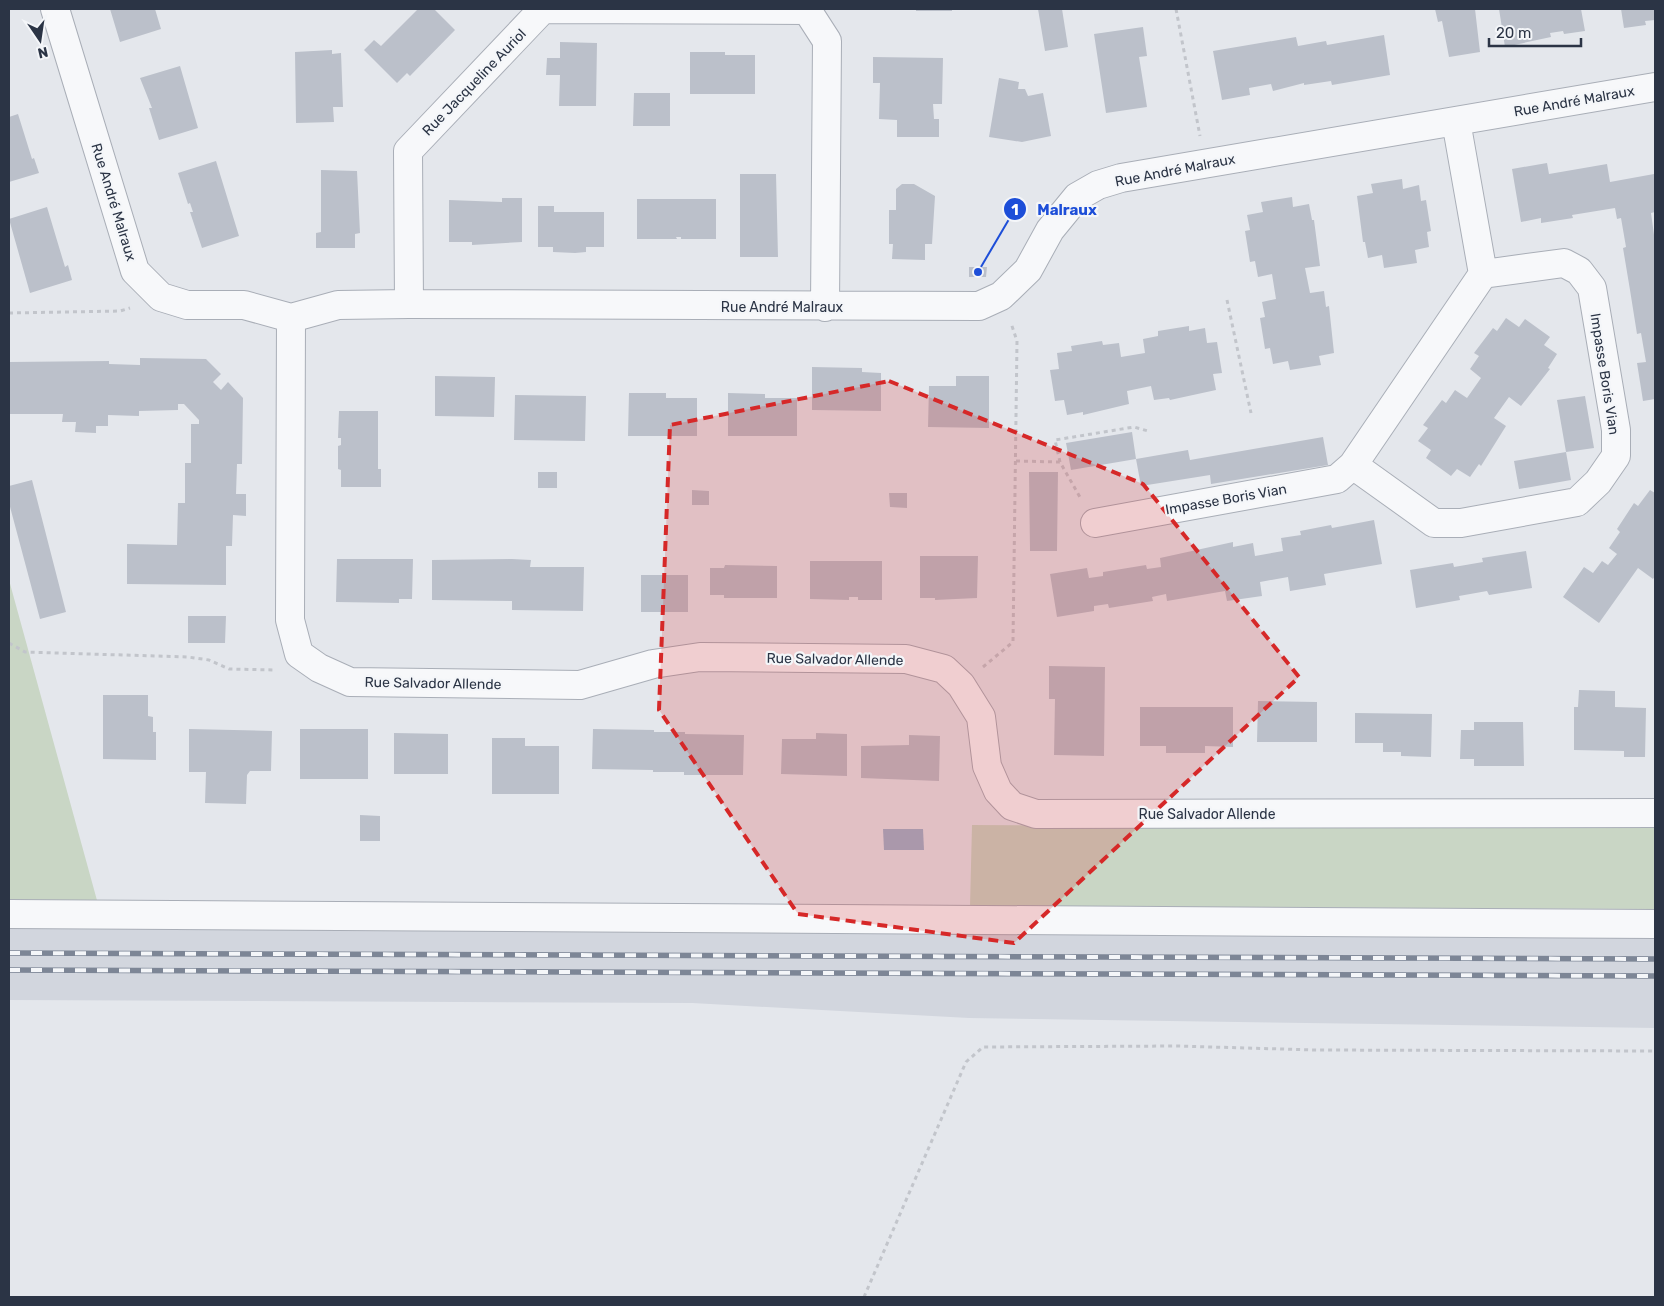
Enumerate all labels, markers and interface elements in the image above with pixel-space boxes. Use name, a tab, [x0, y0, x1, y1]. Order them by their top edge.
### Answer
north arrow	[15, 15, 65, 65]
scale bar	[1489, 15, 1582, 47]
text: 20 m	[1496, 24, 1531, 42]
street label: Rue Jacqueline Auriol	[419, 25, 530, 139]
text: N	[36, 43, 50, 62]
street label: Rue André Malraux	[1512, 82, 1636, 120]
street label: Rue André Malraux	[88, 141, 140, 264]
street label: Rue André Malraux	[1113, 150, 1237, 191]
callout: Malraux	[1002, 194, 1107, 224]
text: 1	[1011, 201, 1019, 219]
text: Malraux	[1037, 201, 1097, 219]
street label: Rue André Malraux	[721, 299, 844, 316]
street label: Impasse Boris Vian	[1586, 312, 1623, 436]
street label: Impasse Boris Vian	[1164, 480, 1288, 519]
street label: Rue Salvador Allende	[766, 650, 904, 669]
street label: Rue Salvador Allende	[364, 674, 502, 693]
street label: Rue Salvador Allende	[1138, 806, 1276, 823]

